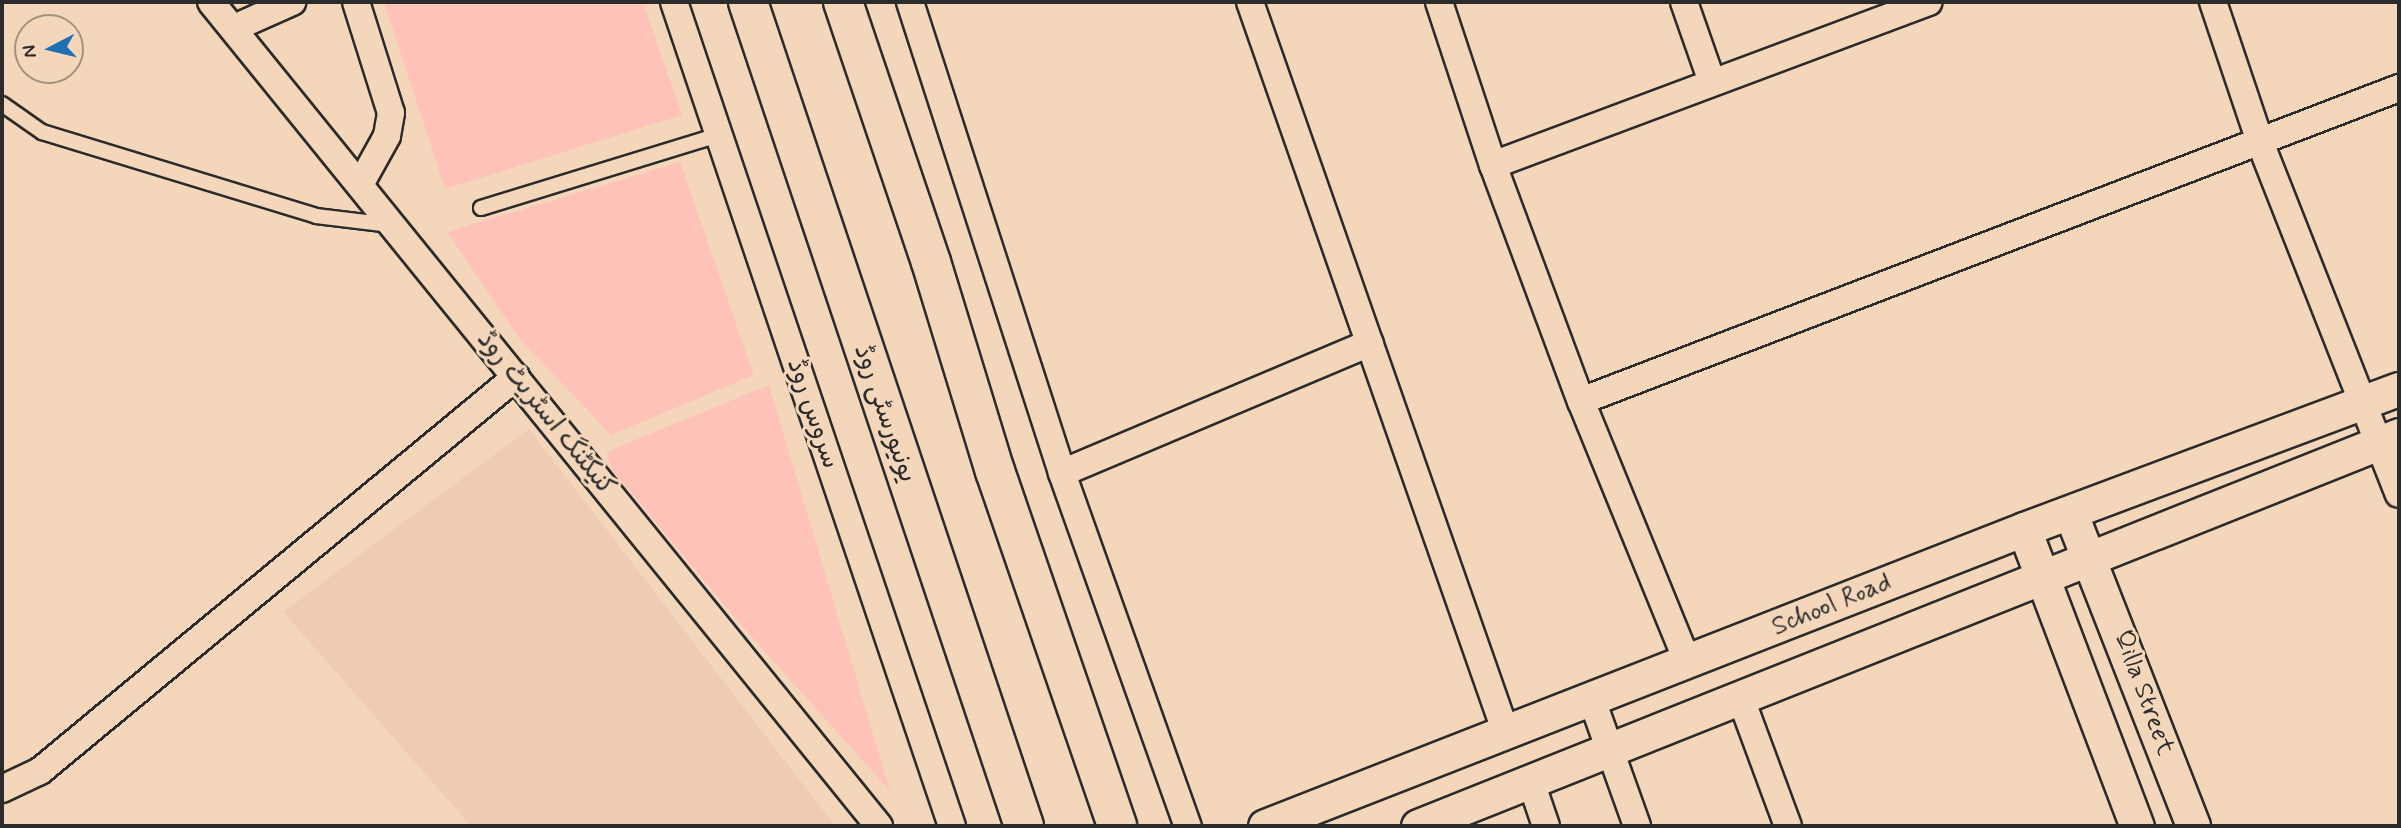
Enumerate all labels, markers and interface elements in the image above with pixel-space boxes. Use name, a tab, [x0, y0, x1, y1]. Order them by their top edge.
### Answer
north arrow	[14, 14, 84, 84]
text: N	[16, 44, 43, 59]
street label: کنیکٹنگ اسٹریٹ روڈ	[469, 325, 621, 503]
street label: یونیورسٹی روڈ	[846, 341, 922, 487]
street label: سروس روڈ	[779, 355, 845, 473]
street label: School Road	[1768, 568, 1896, 644]
street label: Qilla Street	[2106, 626, 2180, 760]

